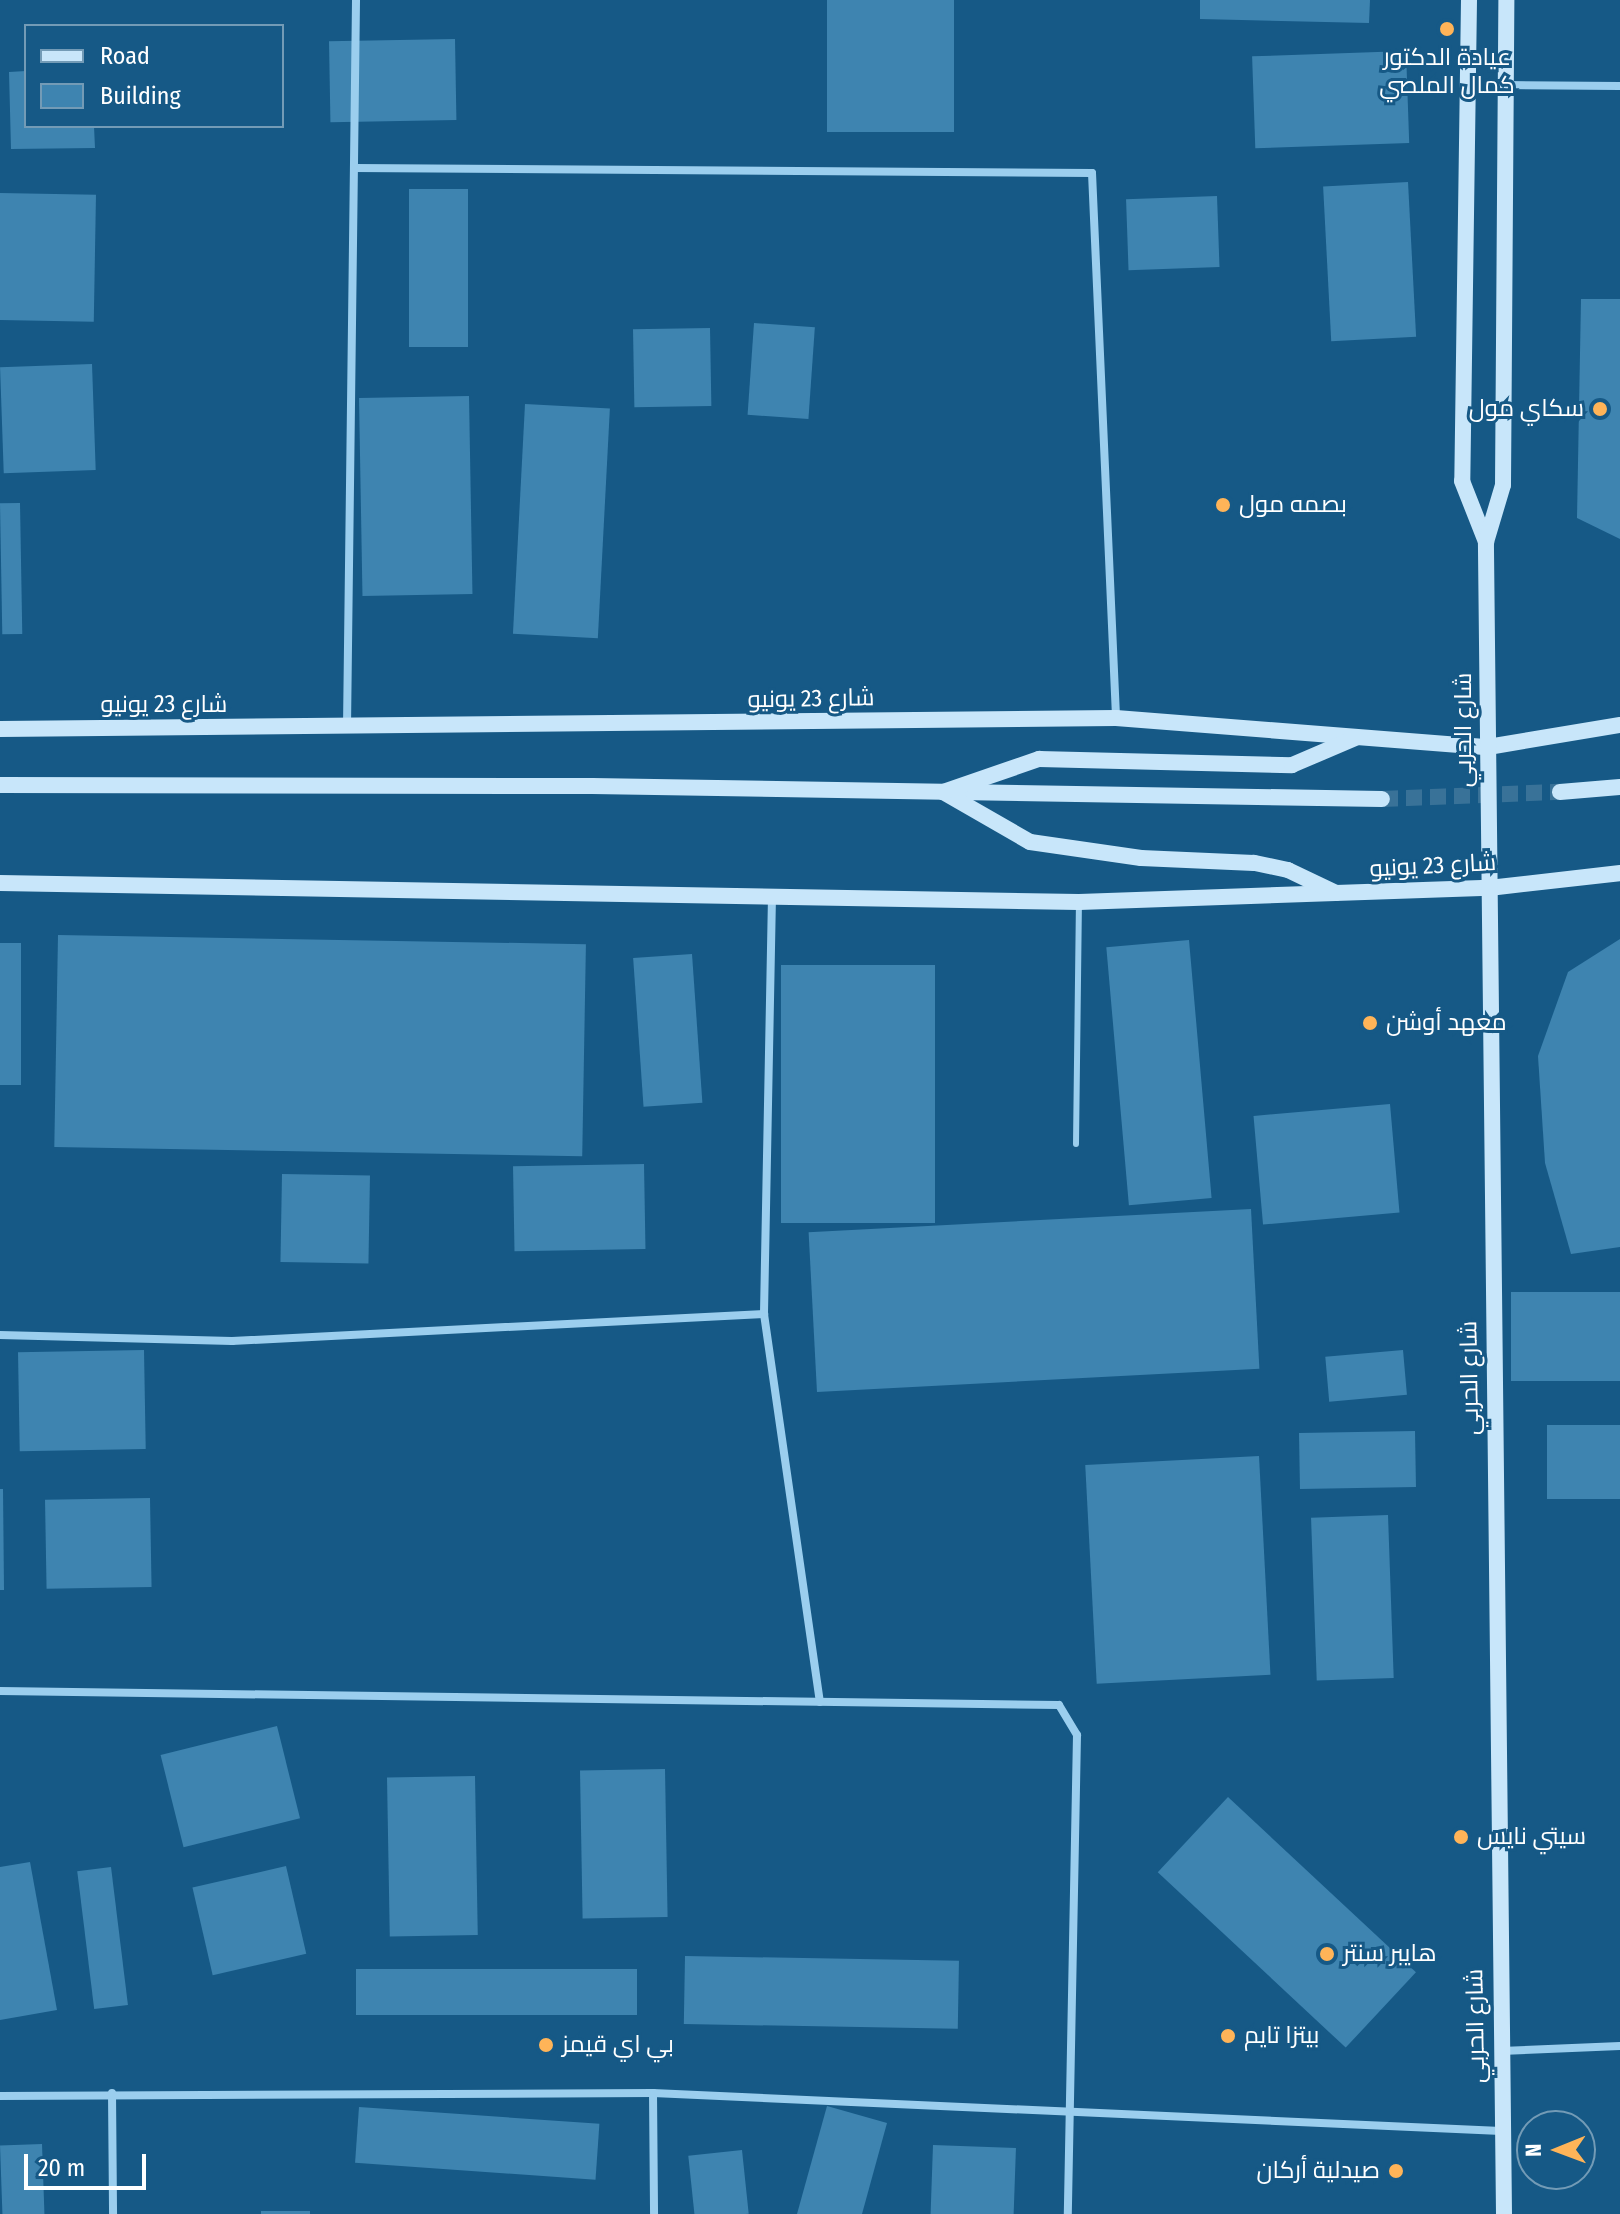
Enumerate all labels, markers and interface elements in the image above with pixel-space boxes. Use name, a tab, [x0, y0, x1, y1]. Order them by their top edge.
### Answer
marker: عيادة الدكتور كمال الملصي	[1436, 18, 1458, 40]
legend	[24, 24, 284, 128]
text: Road	[100, 42, 150, 70]
place label: عيادة الدكتور كمال الملصي	[1379, 44, 1515, 100]
text: Building	[100, 82, 181, 110]
place label: سكاي مول	[1469, 395, 1584, 423]
marker: سكاي مول	[1591, 400, 1609, 418]
place label: بصمه مول	[1239, 491, 1347, 519]
marker: بصمه مول	[1214, 496, 1232, 514]
street label: شارع الحربي	[1450, 673, 1478, 787]
street label: شارع 23 يونيو	[747, 683, 875, 715]
street label: شارع 23 يونيو	[101, 691, 227, 719]
street label: شارع 23 يونيو	[1369, 848, 1497, 884]
place label: معهد أوشن	[1386, 1009, 1507, 1037]
marker: معهد أوشن	[1361, 1014, 1379, 1032]
street label: شارع الحربي	[1455, 1321, 1485, 1435]
place label: سيتي نايس	[1477, 1823, 1586, 1851]
marker: سيتي نايس	[1452, 1828, 1470, 1846]
place label: هايبر سنتر	[1343, 1940, 1437, 1968]
marker: هايبر سنتر	[1318, 1945, 1336, 1963]
street label: شارع الحربي	[1461, 1969, 1491, 2083]
place label: بيتزا تايم	[1244, 2022, 1320, 2050]
marker: بيتزا تايم	[1219, 2027, 1237, 2045]
place label: بي اي قيمز	[562, 2031, 674, 2059]
marker: بي اي قيمز	[537, 2036, 555, 2054]
north arrow	[1516, 2110, 1596, 2190]
scale bar	[28, 2138, 150, 2188]
text: N	[1520, 2144, 1547, 2157]
text: 20 m	[38, 2154, 85, 2182]
place label: صيدلية أركان	[1256, 2157, 1380, 2185]
marker: صيدلية أركان	[1387, 2162, 1405, 2180]

